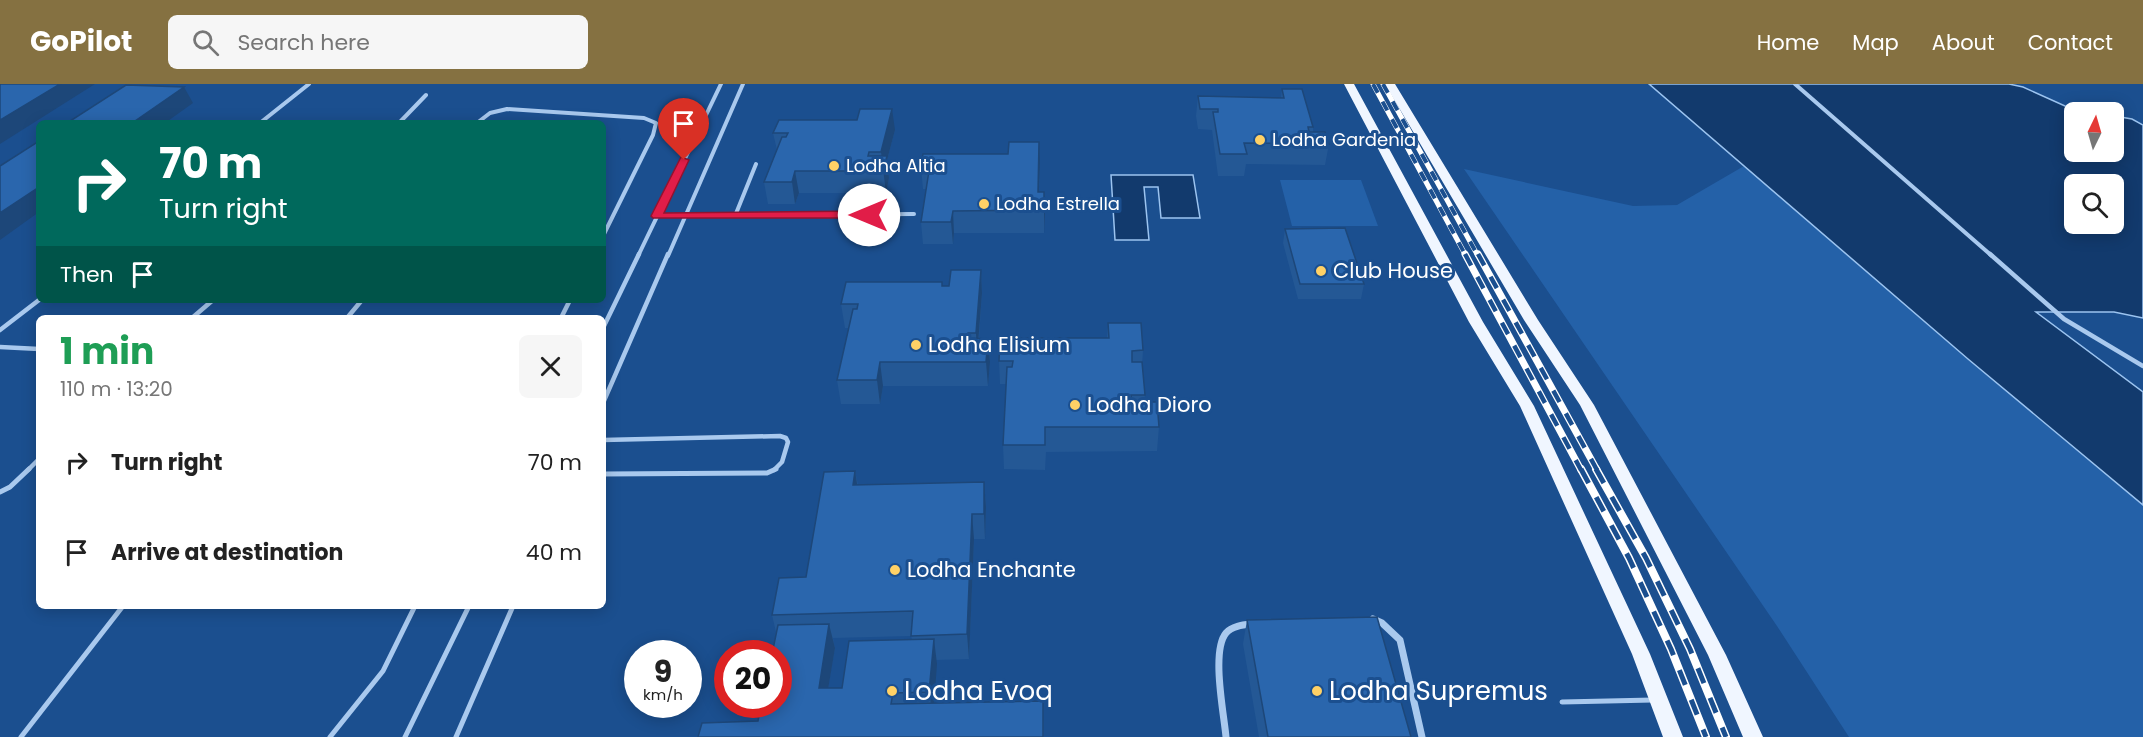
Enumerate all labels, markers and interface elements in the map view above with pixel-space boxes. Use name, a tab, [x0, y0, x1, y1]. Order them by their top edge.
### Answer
search box	[168, 15, 588, 69]
text: GoPilot	[30, 22, 132, 61]
icon: search	[189, 26, 222, 59]
text: Search here	[237, 27, 370, 58]
text: Home	[1757, 28, 1819, 57]
text: Map	[1852, 28, 1899, 57]
text: About	[1932, 28, 1995, 57]
text: Contact	[2028, 28, 2113, 57]
pin	[658, 98, 709, 160]
north arrow	[2064, 102, 2124, 162]
map controls	[2064, 102, 2124, 234]
icon: arrive	[667, 107, 700, 140]
place label: Lodha Gardenia	[1272, 127, 1416, 152]
marker: Lodha Gardenia	[1253, 133, 1267, 147]
text: 70 m	[159, 134, 262, 193]
icon: right	[60, 144, 138, 222]
place label: Lodha Altia	[846, 153, 946, 178]
marker: Lodha Altia	[827, 159, 841, 173]
button: search	[2064, 174, 2124, 234]
position arrow	[837, 183, 901, 247]
text: Turn right	[159, 190, 288, 227]
place label: Lodha Estrella	[996, 191, 1120, 216]
marker: Lodha Estrella	[977, 197, 991, 211]
place label: Club House	[1333, 256, 1453, 285]
icon: arrive	[126, 258, 159, 291]
text: Then	[60, 259, 114, 290]
marker: Club House	[1314, 264, 1328, 278]
text: 1 min	[60, 326, 154, 377]
place label: Lodha Elisium	[928, 330, 1070, 359]
button: close	[519, 335, 582, 398]
marker: Lodha Elisium	[909, 338, 923, 352]
text: 110 m · 13:20	[60, 375, 173, 403]
place label: Lodha Dioro	[1087, 390, 1212, 419]
marker: Lodha Dioro	[1068, 398, 1082, 412]
icon: right	[60, 446, 93, 479]
text: Turn right	[111, 447, 222, 478]
text: 70 m	[528, 447, 582, 478]
icon: arrive	[60, 536, 93, 569]
text: Arrive at destination	[111, 537, 343, 568]
text: 40 m	[526, 537, 582, 568]
place label: Lodha Enchante	[907, 555, 1076, 584]
marker: Lodha Enchante	[888, 563, 902, 577]
speed limit sign: 20	[714, 640, 792, 718]
text: 9	[654, 650, 672, 693]
place label: Lodha Evoq	[904, 673, 1053, 709]
place label: Lodha Supremus	[1329, 673, 1548, 709]
text: km/h	[643, 684, 683, 705]
marker: Lodha Evoq	[885, 684, 899, 698]
marker: Lodha Supremus	[1310, 684, 1324, 698]

